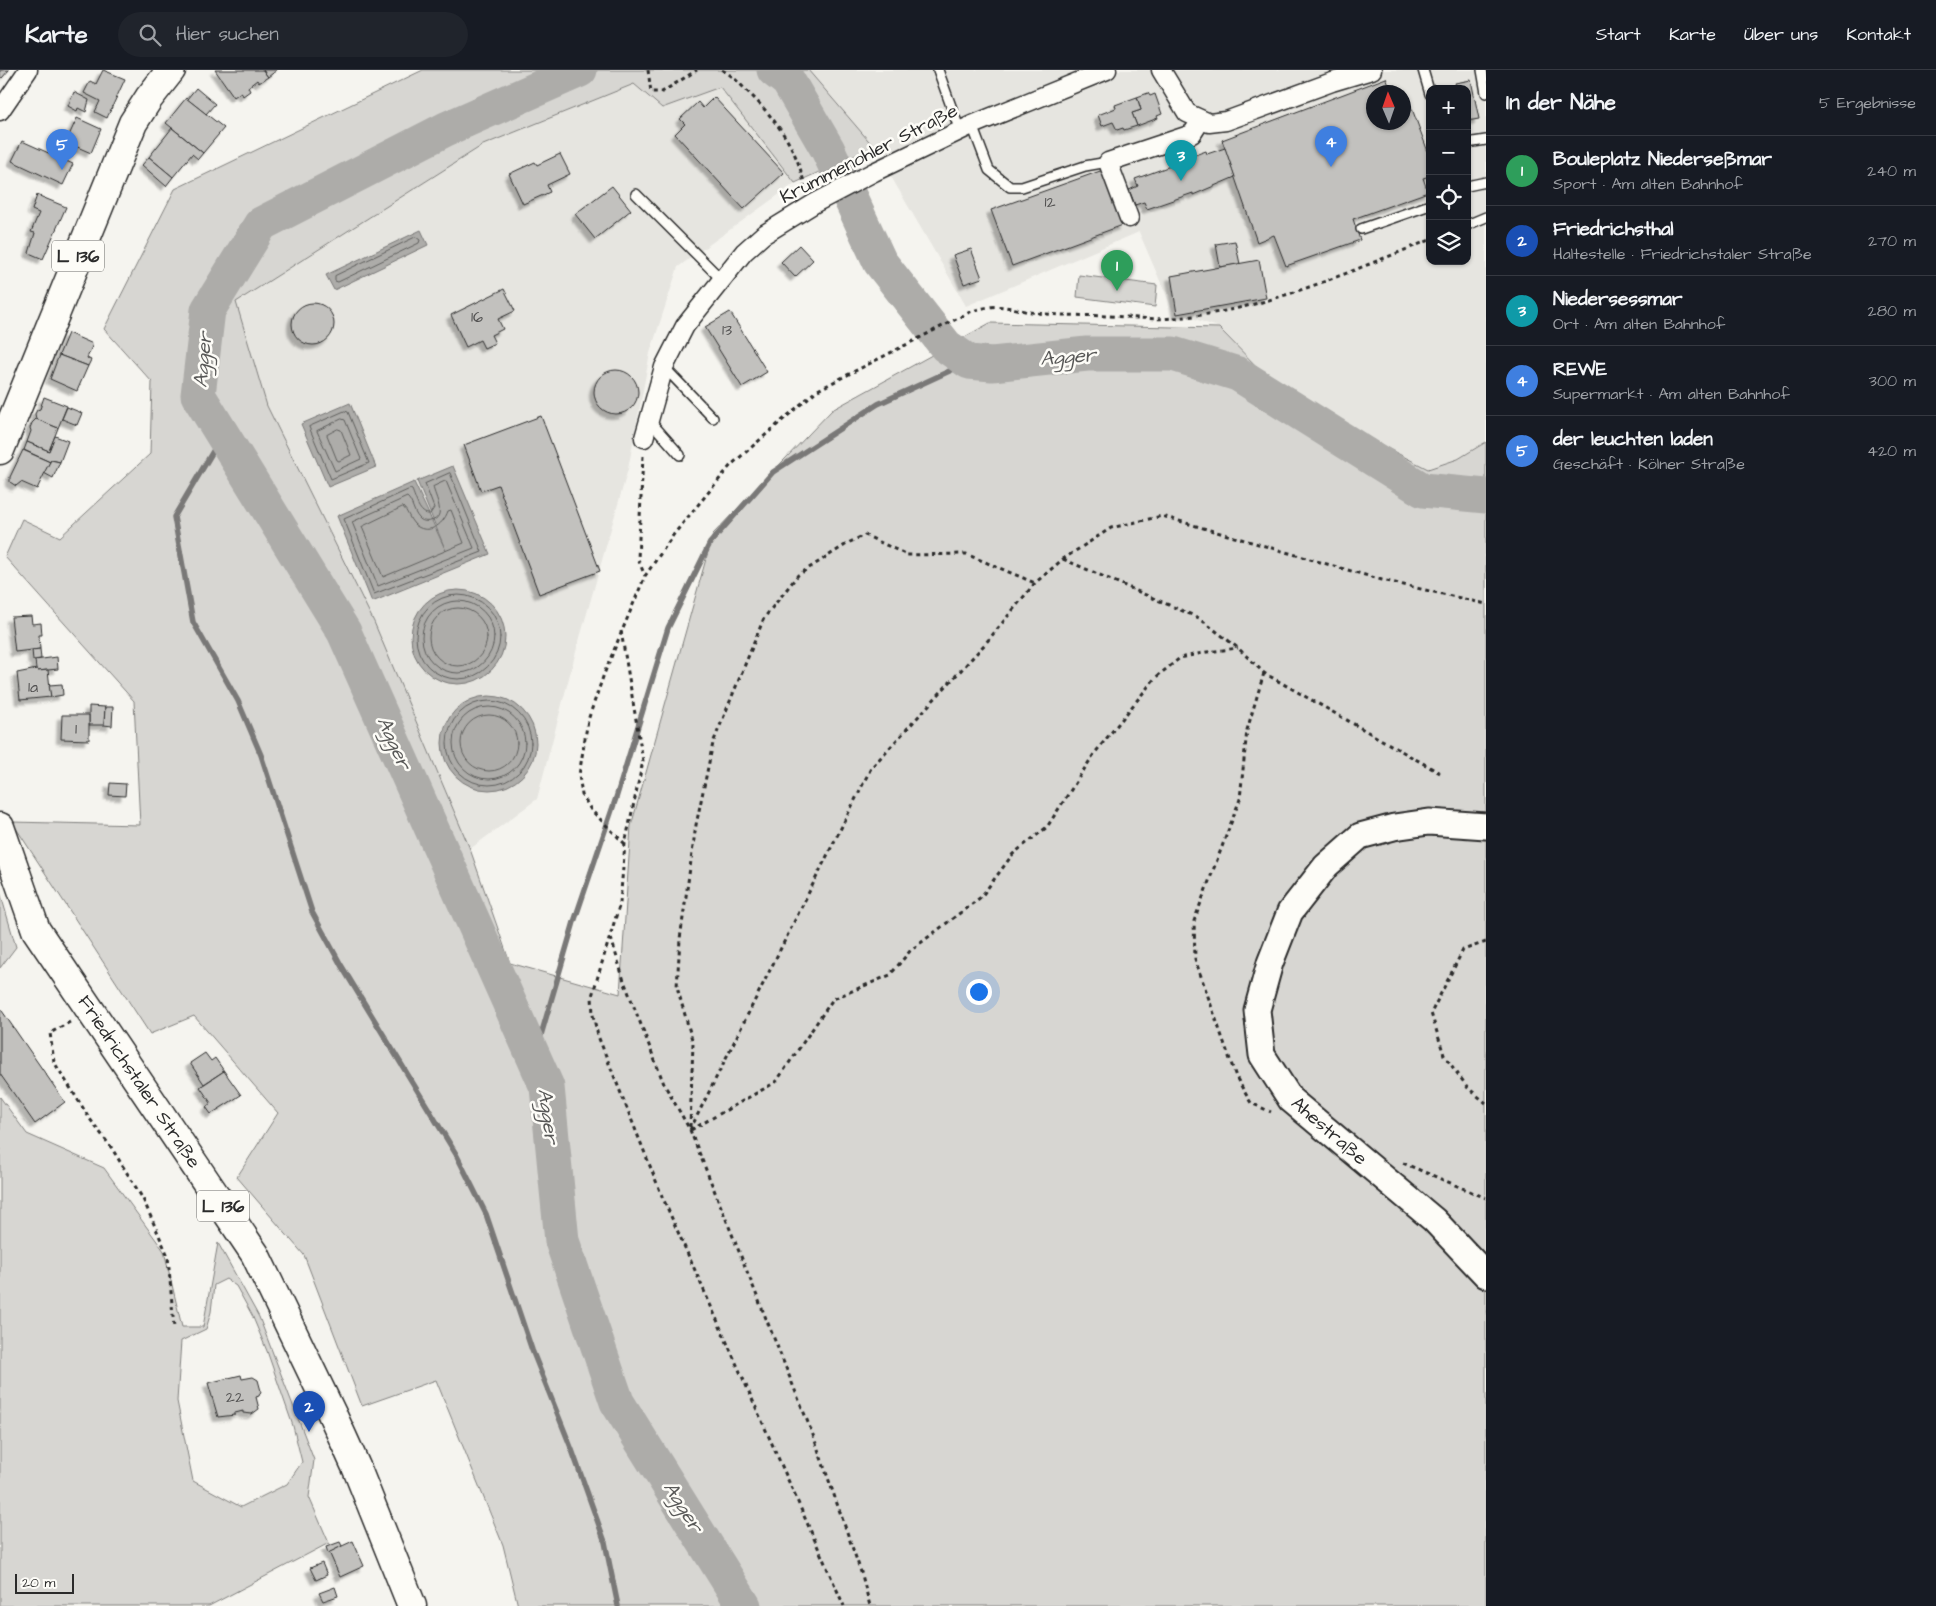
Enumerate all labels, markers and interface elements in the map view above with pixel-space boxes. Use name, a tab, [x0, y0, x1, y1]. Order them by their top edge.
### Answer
search box	[118, 12, 468, 57]
text: Karte	[25, 18, 88, 52]
icon: search	[136, 21, 164, 49]
text: Hier suchen	[176, 21, 279, 48]
text: Start	[1596, 22, 1641, 47]
text: Karte	[1669, 22, 1716, 47]
text: Über uns	[1744, 22, 1818, 47]
text: Kontakt	[1846, 22, 1911, 47]
north arrow	[1366, 85, 1411, 130]
map controls	[1426, 85, 1471, 265]
button: +	[1426, 85, 1471, 130]
text: In der Nähe	[1506, 88, 1616, 117]
text: 5 Ergebnisse	[1819, 92, 1916, 114]
street label: Krummenohler Straße	[775, 97, 963, 211]
pin: 4	[1315, 126, 1347, 167]
pin: 5	[46, 129, 78, 170]
button: −	[1426, 130, 1471, 175]
pin: 3	[1165, 140, 1197, 181]
text: Bouleplatz Niederseßmar	[1553, 146, 1772, 173]
text: 1	[1521, 160, 1523, 182]
text: 240 m	[1867, 160, 1916, 182]
text: Sport · Am alten Bahnhof	[1553, 173, 1743, 195]
button: locate	[1426, 175, 1471, 220]
house number: 12	[1044, 191, 1056, 213]
text: Friedrichsthal	[1553, 216, 1674, 243]
button: layers	[1426, 220, 1471, 265]
text: 2	[1517, 230, 1527, 252]
text: 270 m	[1868, 230, 1916, 252]
road number: L 136	[52, 240, 104, 272]
text: Haltestelle · Friedrichstaler Straße	[1553, 243, 1812, 265]
pin: 1	[1101, 250, 1133, 291]
text: Niedersessmar	[1553, 286, 1682, 313]
text: 3	[1518, 300, 1526, 322]
text: 280 m	[1868, 300, 1916, 322]
house number: 16	[471, 306, 483, 328]
text: Ort · Am alten Bahnhof	[1553, 313, 1725, 335]
house number: 13	[722, 319, 732, 341]
water label: Agger	[187, 329, 221, 389]
water label: Agger	[1039, 341, 1099, 374]
text: REWE	[1553, 356, 1607, 383]
text: 4	[1517, 370, 1527, 392]
text: 300 m	[1869, 370, 1916, 392]
text: Supermarkt · Am alten Bahnhof	[1553, 383, 1790, 405]
text: der leuchten laden	[1553, 426, 1713, 453]
text: 5	[1516, 440, 1528, 462]
text: 420 m	[1867, 440, 1916, 462]
text: Geschäft · Kölner Straße	[1553, 453, 1745, 475]
house number: 1a	[28, 676, 38, 698]
water label: Agger	[369, 712, 419, 776]
house number: 1	[75, 718, 77, 740]
your location	[966, 979, 992, 1005]
street label: Friedrichstaler Straße	[71, 990, 207, 1174]
water label: Agger	[529, 1087, 566, 1147]
street label: Ahestraße	[1285, 1090, 1373, 1172]
road number: L 136	[197, 1190, 249, 1222]
house number: 22	[226, 1386, 244, 1408]
pin: 2	[293, 1391, 325, 1432]
water label: Agger	[656, 1476, 711, 1540]
scale bar	[15, 1571, 74, 1594]
text: 20 m	[22, 1573, 55, 1593]

